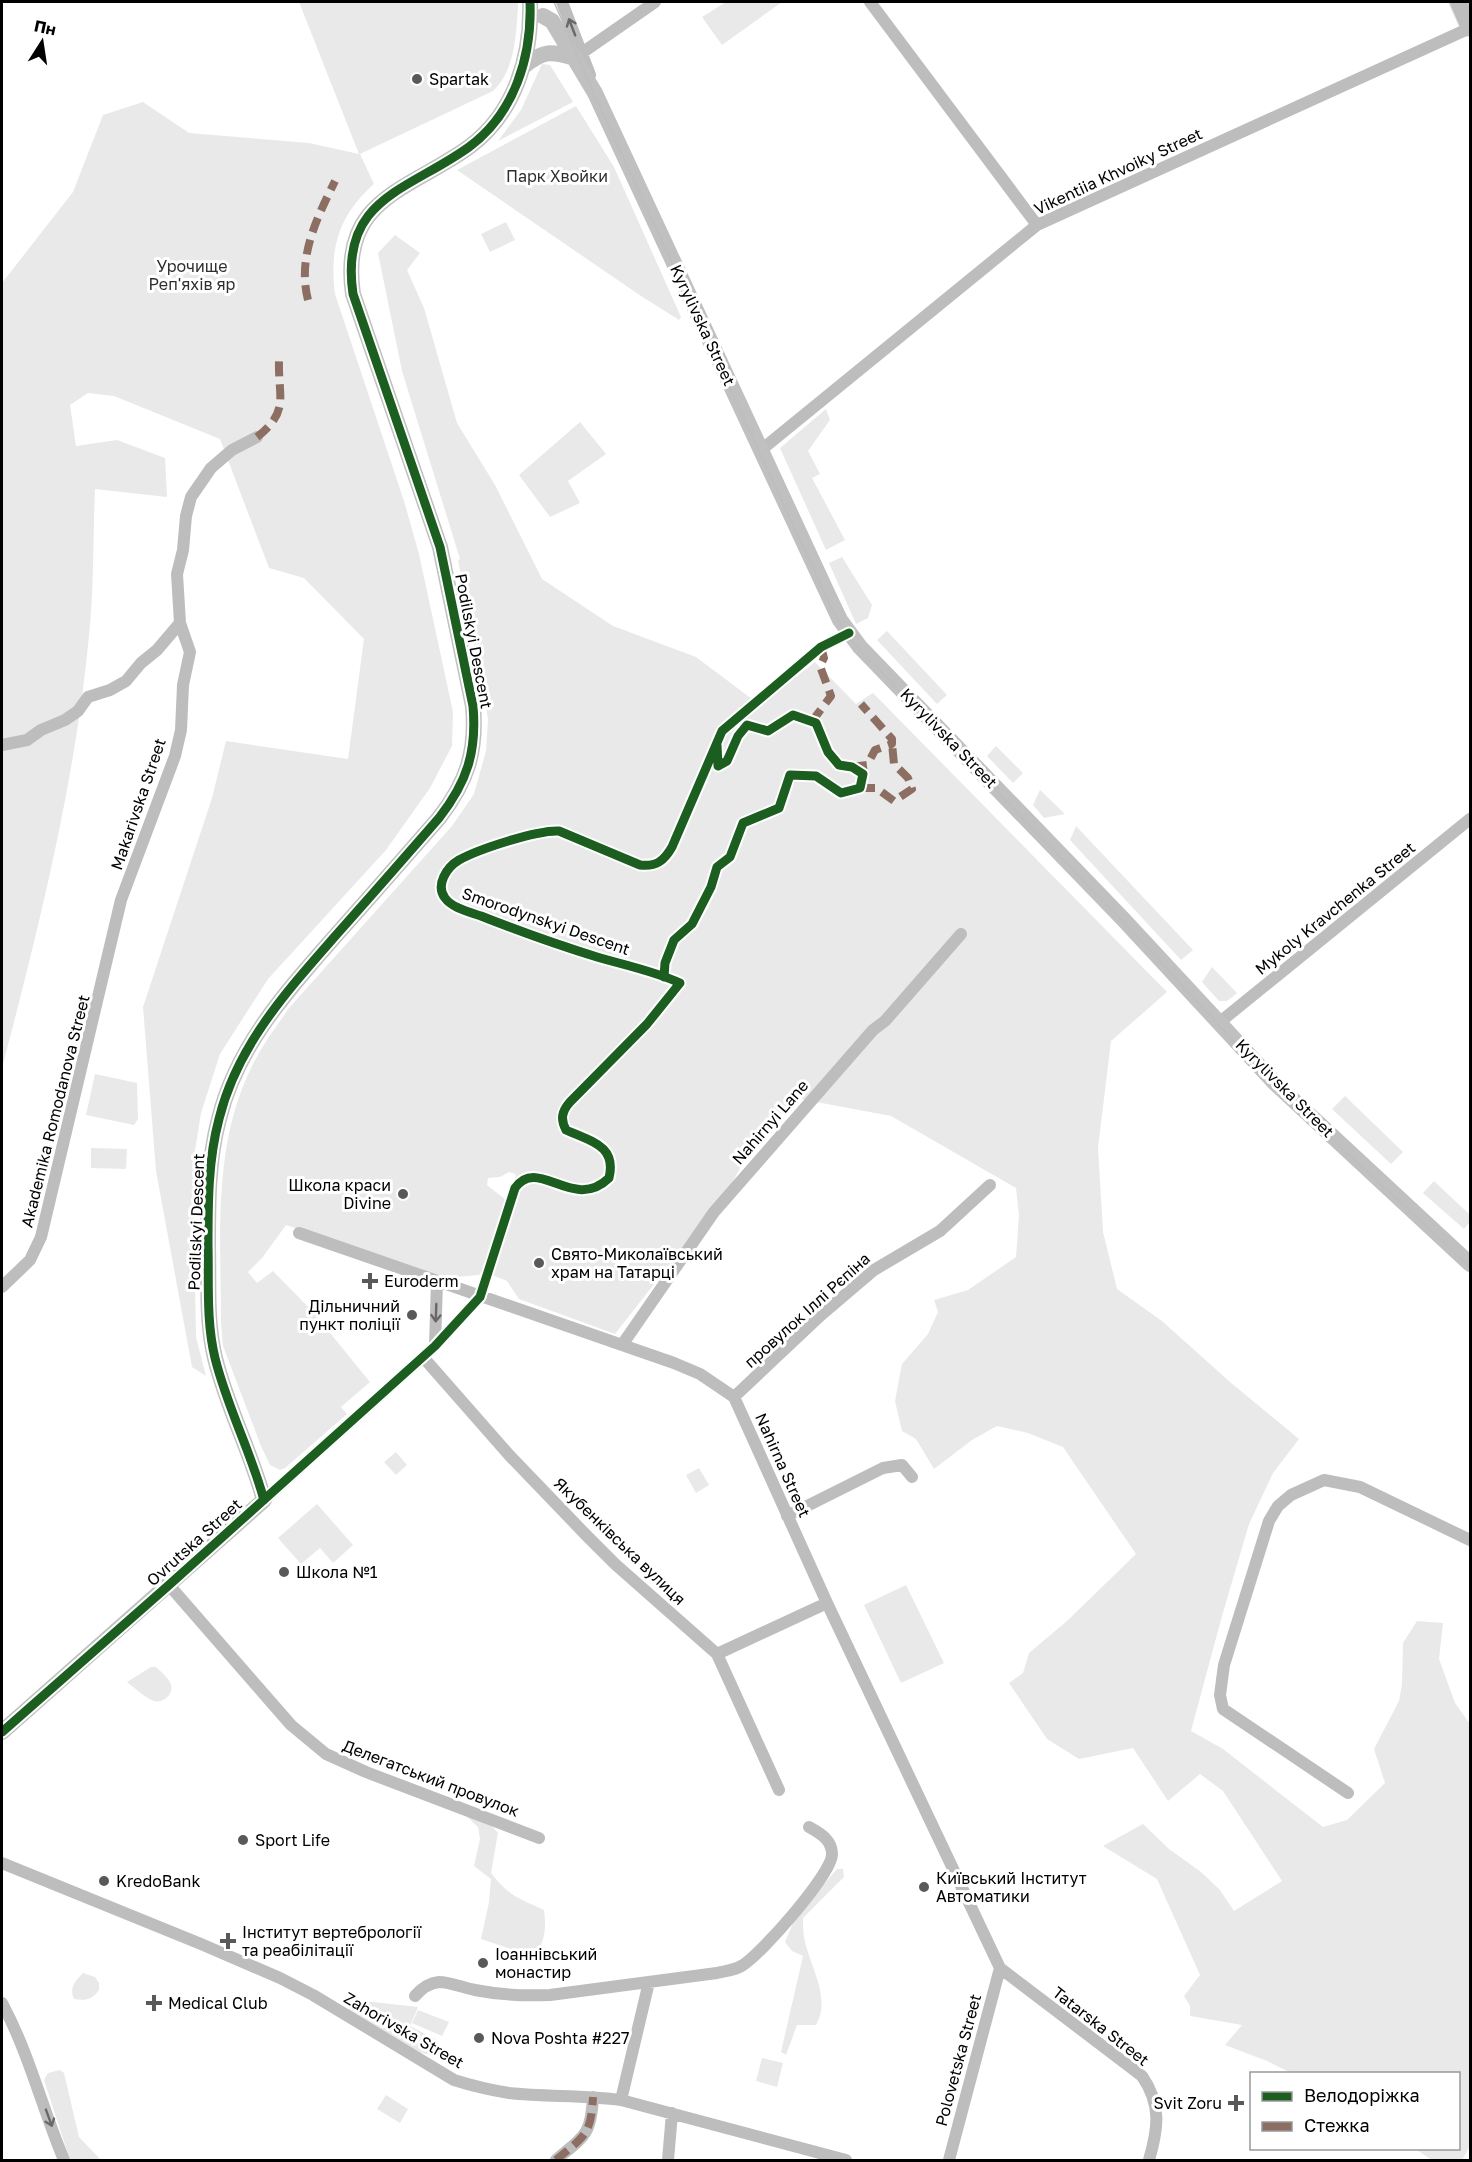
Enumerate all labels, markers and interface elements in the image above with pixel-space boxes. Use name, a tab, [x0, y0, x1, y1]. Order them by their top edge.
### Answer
north arrow	[12, 12, 72, 72]
text: Пн	[32, 15, 58, 39]
one-way arrow	[566, 19, 577, 37]
place label: Spartak	[429, 69, 489, 89]
marker: Spartak	[410, 72, 424, 86]
street label: Vikentiia Khvoiky Street	[1031, 123, 1205, 219]
park label: Парк Хвойки	[506, 166, 608, 186]
park label: Урочище Реп'яхів яр	[149, 256, 236, 294]
street label: Kyrylivska Street	[666, 261, 740, 389]
street label: Podilskyi Descent	[451, 572, 497, 710]
street label: Kyrylivska Street	[896, 684, 1002, 792]
street label: Makarivska Street	[106, 736, 170, 872]
street label: Mykoly Kravchenka Street	[1251, 837, 1419, 979]
street label: Smorodynskyi Descent	[459, 883, 633, 959]
street label: Akademika Romodanova Street	[16, 993, 94, 1229]
street label: Kyrylivska Street	[1232, 1035, 1338, 1141]
street label: Nahirnyi Lane	[728, 1076, 812, 1168]
street label: Podilskyi Descent	[184, 1153, 208, 1291]
place label: Школа краси Divine	[288, 1175, 391, 1213]
marker: Школа краси Divine	[396, 1187, 410, 1201]
place label: Свято-Миколаївський храм на Татарці	[551, 1244, 723, 1282]
street label: провулок Іллі Рєпіна	[740, 1248, 874, 1372]
marker: Свято-Миколаївський храм на Татарці	[532, 1256, 546, 1270]
place label: Euroderm	[384, 1271, 459, 1291]
marker: Euroderm	[361, 1272, 379, 1290]
place label: Дільничний пункт поліції	[299, 1296, 401, 1334]
one-way arrow	[430, 1303, 441, 1323]
marker: Дільничний пункт поліції	[405, 1308, 419, 1322]
street label: Nahirna Street	[751, 1410, 815, 1520]
street label: Якубенківська вулиця	[550, 1473, 690, 1609]
street label: Ovrutska Street	[142, 1494, 246, 1590]
place label: Школа №1	[296, 1562, 378, 1582]
marker: Школа №1	[277, 1565, 291, 1579]
street label: Делегатський провулок	[340, 1735, 522, 1821]
place label: Sport Life	[255, 1830, 330, 1850]
marker: Sport Life	[236, 1833, 250, 1847]
place label: Київський Інститут Автоматики	[936, 1868, 1087, 1906]
place label: KredoBank	[116, 1871, 200, 1891]
marker: KredoBank	[97, 1874, 111, 1888]
marker: Київський Інститут Автоматики	[917, 1880, 931, 1894]
place label: Інститут вертебрології та реабілітації	[242, 1922, 422, 1960]
marker: Інститут вертебрології та реабілітації	[219, 1932, 237, 1950]
place label: Іоаннівський монастир	[495, 1944, 597, 1982]
marker: Іоаннівський монастир	[476, 1956, 490, 1970]
street label: Tatarska Street	[1049, 1982, 1153, 2070]
street label: Zahorivska Street	[340, 1988, 468, 2072]
street label: Polovetska Street	[931, 1992, 985, 2128]
place label: Medical Club	[168, 1993, 268, 2013]
marker: Medical Club	[145, 1994, 163, 2012]
place label: Nova Poshta #227	[491, 2028, 629, 2048]
marker: Nova Poshta #227	[472, 2031, 486, 2045]
legend	[1250, 2072, 1460, 2150]
text: Велодоріжка	[1304, 2084, 1420, 2106]
place label: Svit Zoru	[1153, 2093, 1222, 2113]
marker: Svit Zoru	[1227, 2094, 1245, 2112]
one-way arrow	[44, 2108, 55, 2126]
text: Стежка	[1304, 2114, 1370, 2136]

